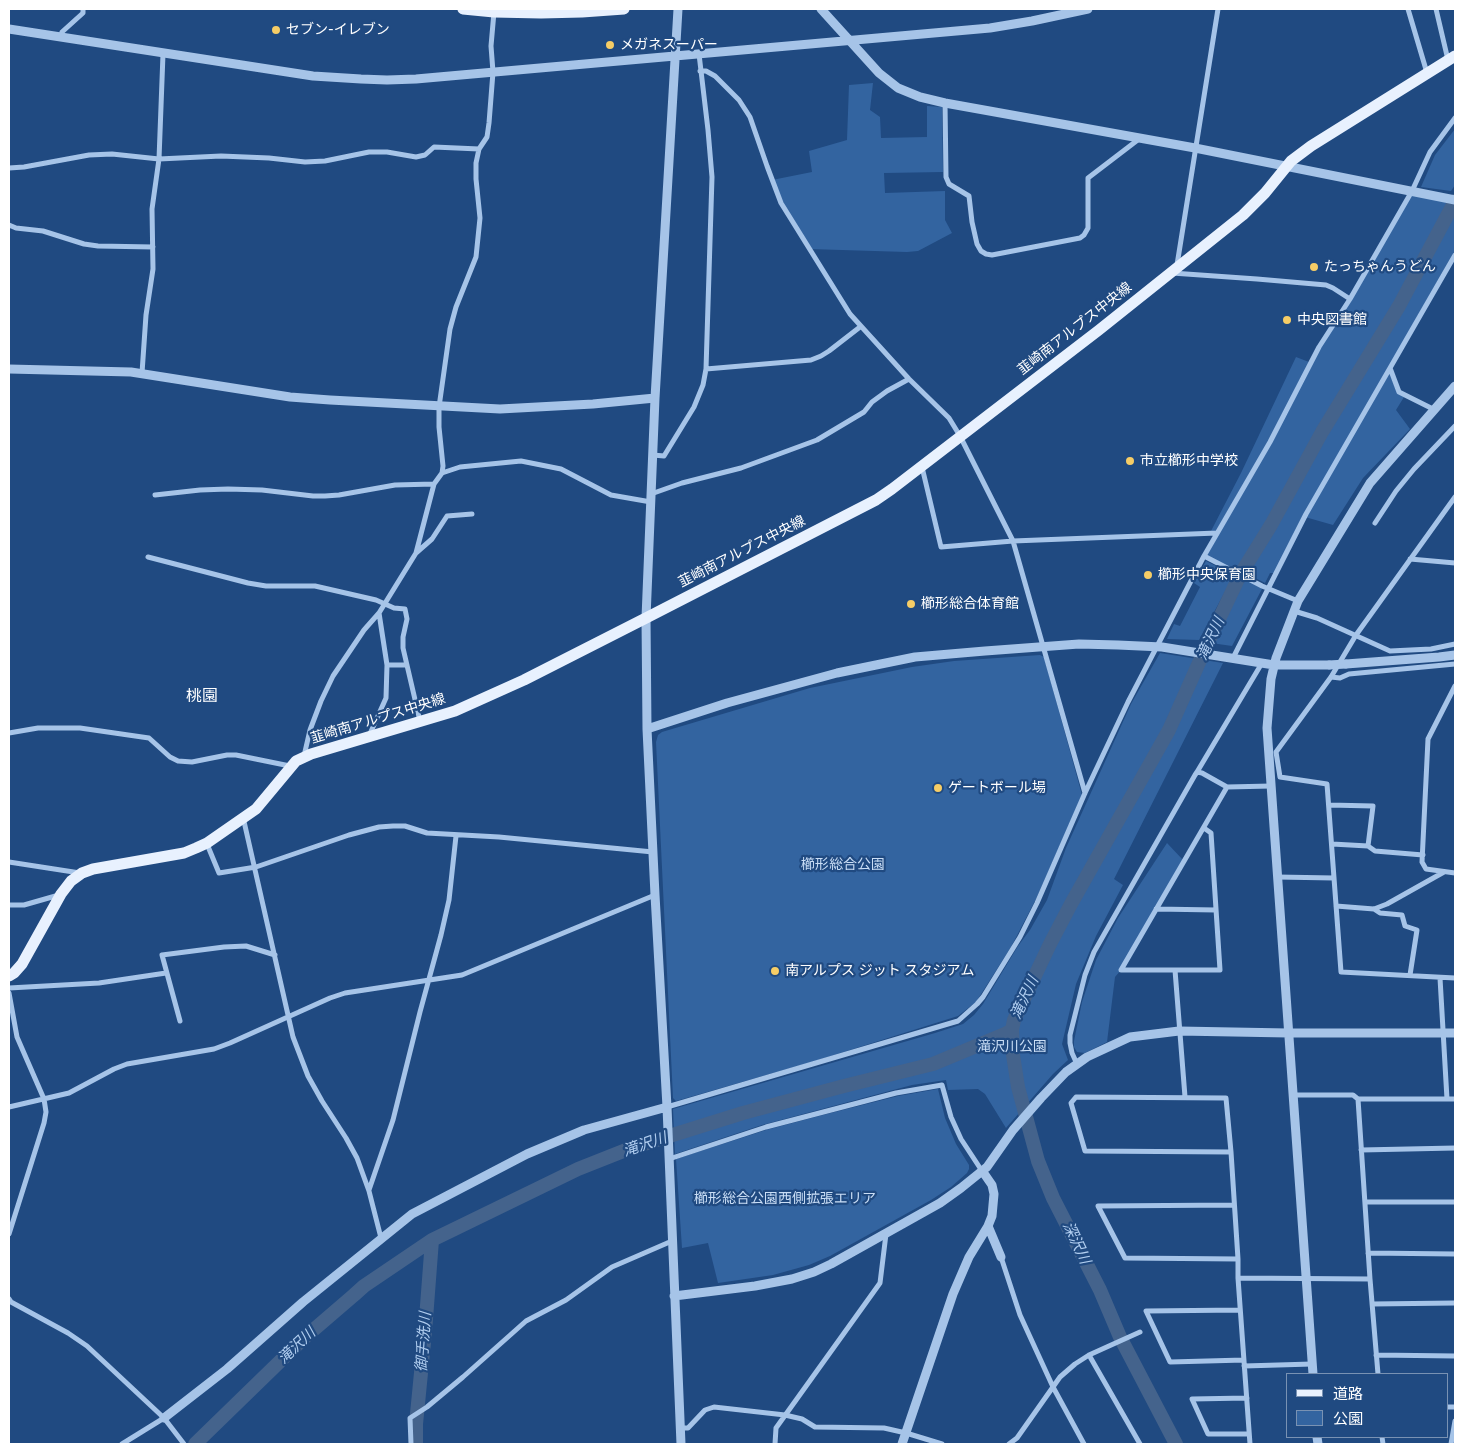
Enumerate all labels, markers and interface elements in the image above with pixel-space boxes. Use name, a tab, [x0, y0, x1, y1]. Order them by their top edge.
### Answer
place label: セブン-イレブン	[286, 22, 390, 38]
marker: セブン-イレブン	[270, 24, 282, 36]
place label: メガネスーパー	[620, 37, 718, 53]
marker: メガネスーパー	[604, 39, 616, 51]
place label: たっちゃんうどん	[1324, 259, 1436, 275]
marker: たっちゃんうどん	[1308, 261, 1320, 273]
street label: 韮崎南アルプス中央線	[1015, 279, 1135, 379]
place label: 中央図書館	[1297, 312, 1367, 328]
marker: 中央図書館	[1281, 314, 1293, 326]
place label: 市立櫛形中学校	[1140, 453, 1238, 469]
marker: 市立櫛形中学校	[1124, 455, 1136, 467]
street label: 韮崎南アルプス中央線	[676, 513, 808, 591]
place label: 櫛形中央保育園	[1158, 567, 1256, 583]
marker: 櫛形中央保育園	[1142, 569, 1154, 581]
place label: 櫛形総合体育館	[921, 596, 1019, 612]
marker: 櫛形総合体育館	[905, 598, 917, 610]
water label: 滝沢川	[1193, 615, 1229, 663]
district label: 桃園	[186, 687, 218, 707]
street label: 韮崎南アルプス中央線	[309, 691, 447, 747]
place label: ゲートボール場	[948, 780, 1046, 796]
marker: ゲートボール場	[932, 782, 944, 794]
park label: 櫛形総合公園	[801, 857, 885, 873]
place label: 南アルプス ジット スタジアム	[785, 963, 974, 979]
marker: 南アルプス ジット スタジアム	[769, 965, 781, 977]
water label: 滝沢川	[1007, 974, 1043, 1022]
park label: 滝沢川公園	[977, 1039, 1047, 1055]
water label: 滝沢川	[621, 1129, 669, 1161]
park label: 櫛形総合公園西側拡張エリア	[694, 1191, 876, 1207]
water label: 深沢川	[1058, 1219, 1094, 1267]
water label: 御手洗川	[413, 1311, 435, 1373]
water label: 滝沢川	[274, 1324, 320, 1368]
legend	[1286, 1373, 1449, 1438]
text: 道路	[1333, 1385, 1363, 1403]
text: 公園	[1333, 1410, 1363, 1428]

